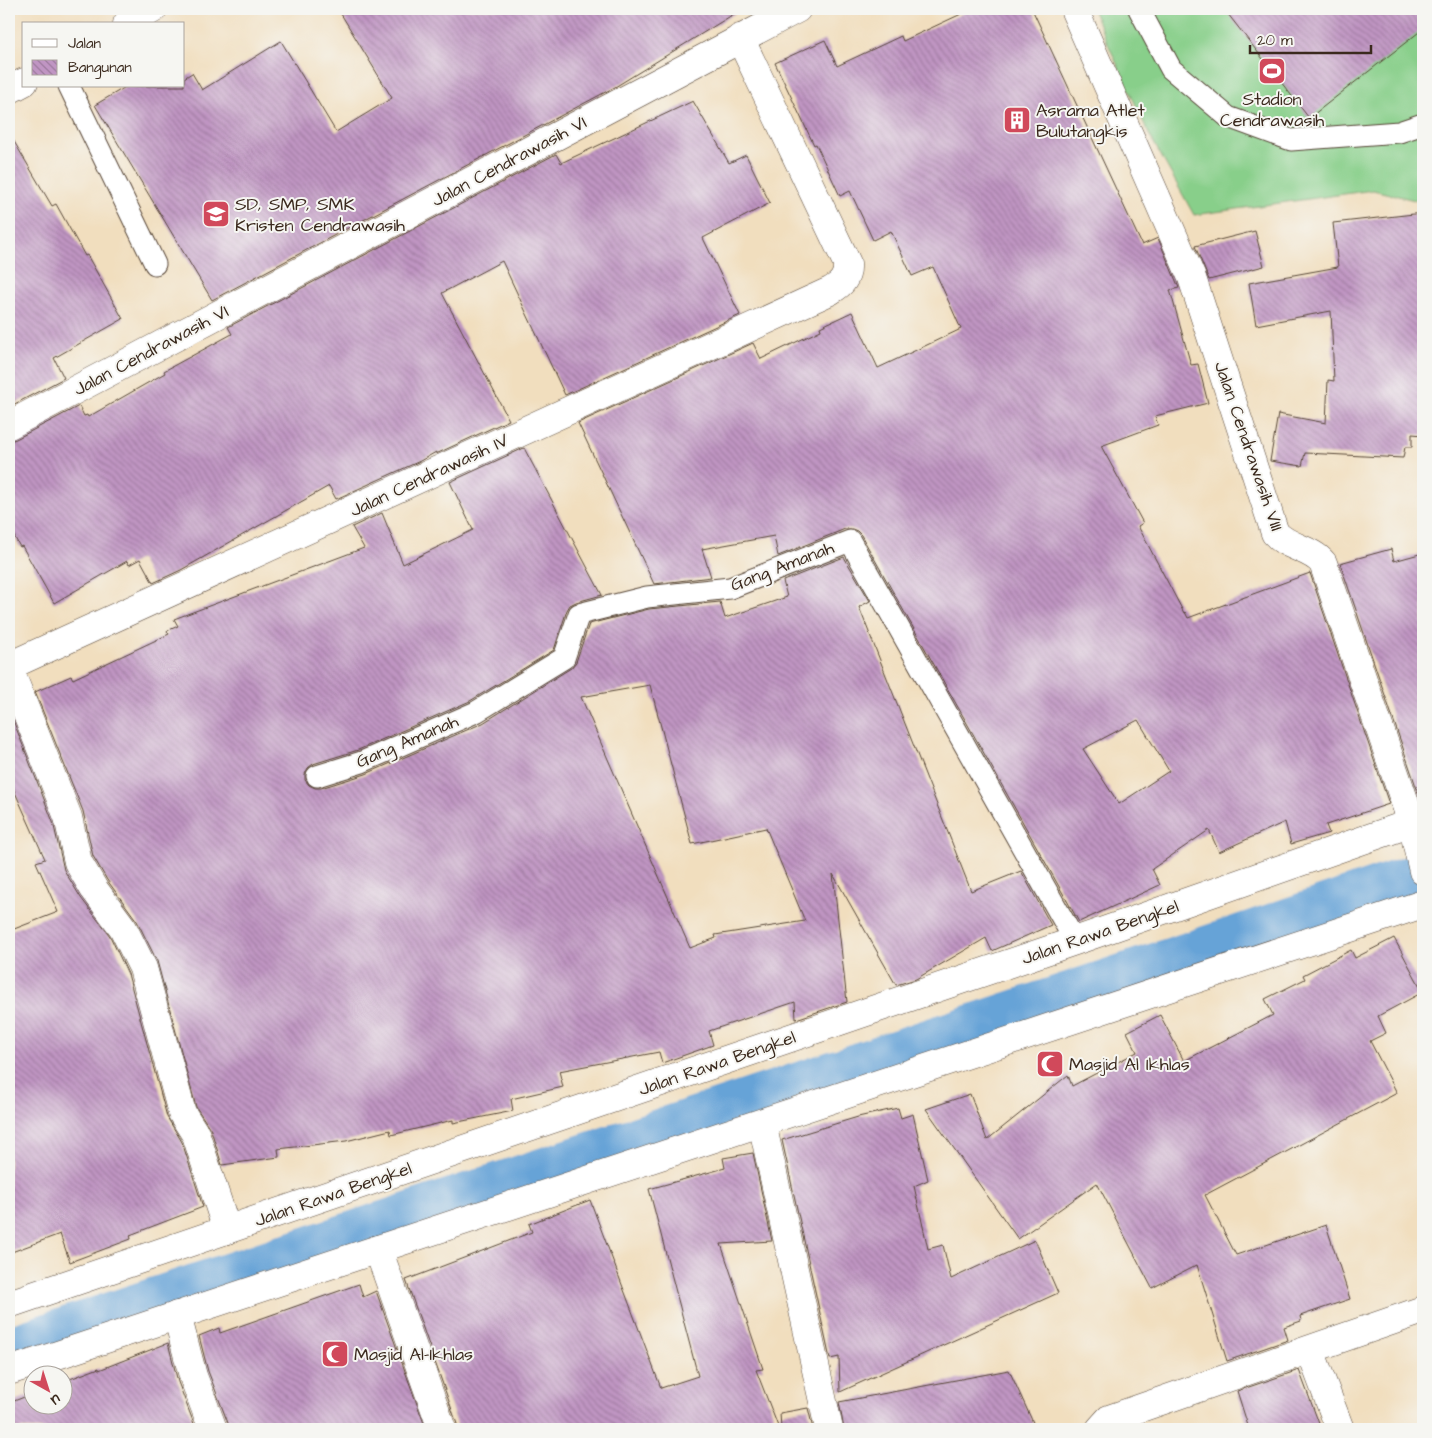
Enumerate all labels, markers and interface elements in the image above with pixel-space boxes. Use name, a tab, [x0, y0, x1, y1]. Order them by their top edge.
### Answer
legend	[22, 22, 185, 88]
scale bar	[1250, 22, 1371, 54]
text: 20 m	[1257, 30, 1293, 51]
text: Jalan	[68, 33, 102, 54]
sports icon: Stadion Cendrawasih	[1257, 56, 1287, 86]
text: Bangunan	[68, 57, 132, 79]
place label: Stadion Cendrawasih	[1220, 87, 1324, 133]
place label: Asrama Atlet Bulutangkis	[1036, 98, 1145, 145]
building icon: Asrama Atlet Bulutangkis	[1002, 105, 1032, 135]
street label: Jalan Cendrawasih VI	[427, 110, 591, 213]
place label: SD, SMP, SMK Kristen Cendrawasih	[235, 192, 405, 238]
school or university icon: SD, SMP, SMK Kristen Cendrawasih	[201, 199, 231, 229]
street label: Jalan Cendrawasih VI	[69, 299, 233, 402]
street label: Jalan Cendrawasih VIII	[1208, 358, 1289, 534]
street label: Jalan Cendrawasih IV	[346, 428, 513, 523]
street label: Gang Amanah	[727, 535, 838, 599]
street label: Gang Amanah	[352, 709, 463, 775]
street label: Jalan Rawa Bengkel	[1018, 894, 1182, 972]
street label: Jalan Rawa Bengkel	[635, 1025, 799, 1103]
mosque icon: Masjid Al Ikhlas	[1035, 1049, 1065, 1079]
place label: Masjid Al Ikhlas	[1069, 1052, 1190, 1077]
street label: Jalan Rawa Bengkel	[251, 1156, 415, 1234]
mosque icon: Masjid Al-Ikhlas	[320, 1339, 350, 1369]
place label: Masjid Al-Ikhlas	[354, 1342, 473, 1367]
north arrow	[22, 1366, 72, 1416]
text: U	[46, 1389, 65, 1410]

